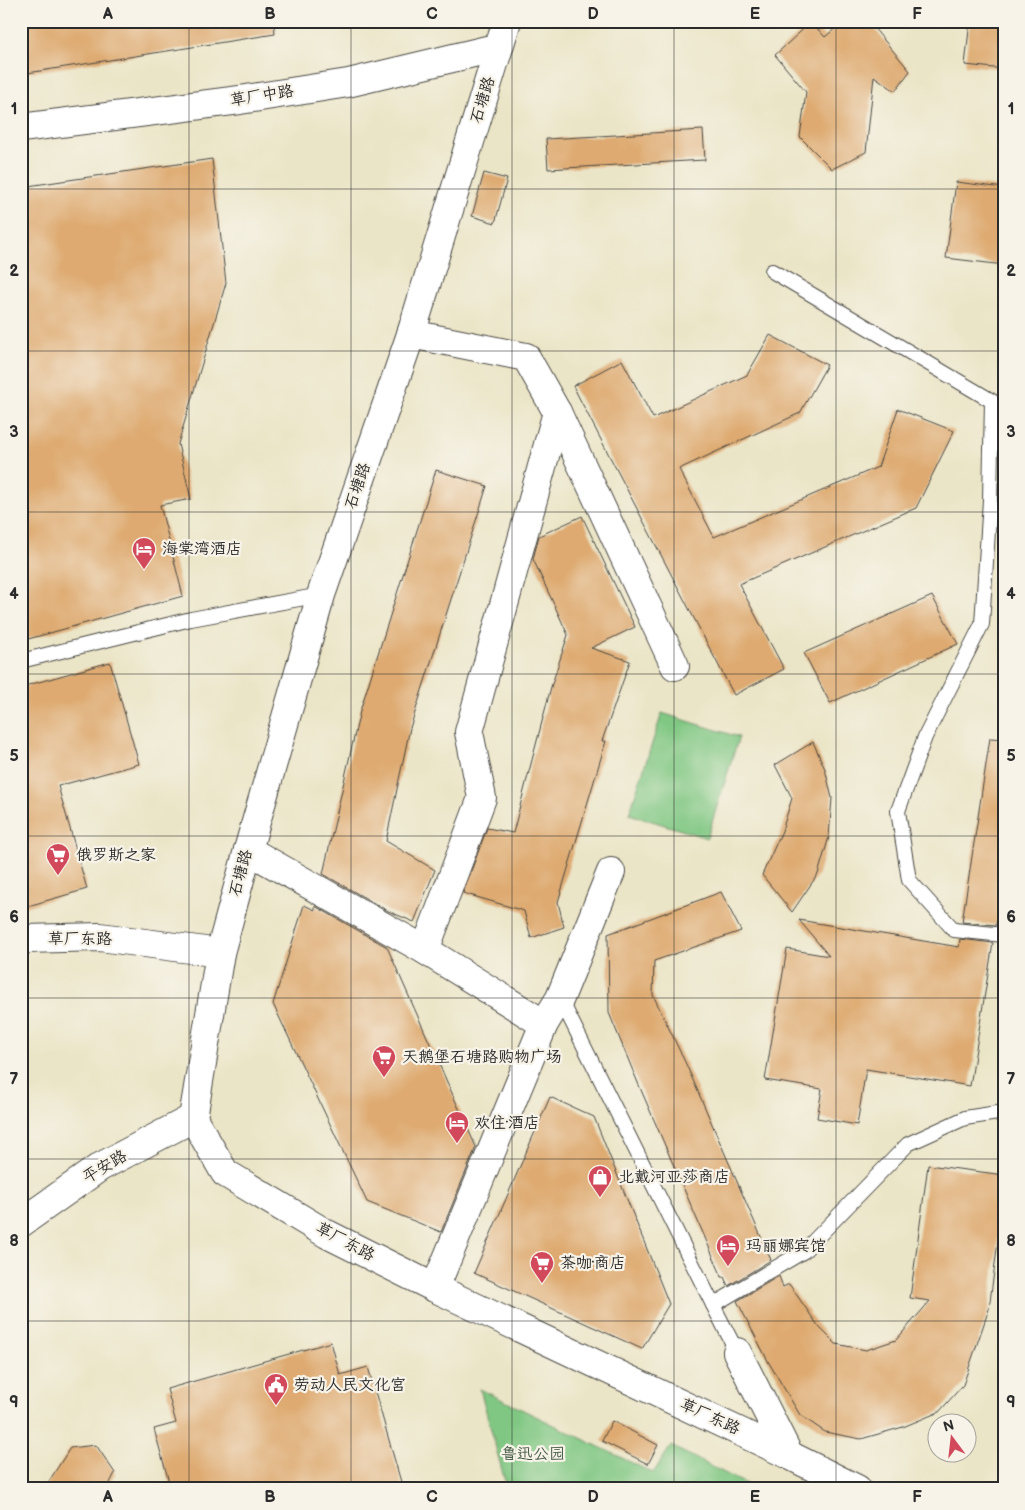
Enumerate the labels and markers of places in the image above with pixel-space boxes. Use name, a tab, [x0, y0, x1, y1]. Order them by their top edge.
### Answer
hotel icon: 海棠湾酒店	[131, 536, 157, 570]
place label: 海棠湾酒店	[162, 540, 242, 559]
supermarket icon: 俄罗斯之家	[45, 842, 71, 876]
place label: 俄罗斯之家	[76, 846, 156, 865]
supermarket icon: 天鹅堡石塘路购物广场	[371, 1044, 397, 1078]
place label: 天鹅堡石塘路购物广场	[402, 1048, 562, 1067]
hotel icon: 欢住·酒店	[444, 1110, 470, 1144]
place label: 欢住·酒店	[474, 1114, 540, 1133]
shop icon: 北戴河亚莎商店	[587, 1164, 613, 1198]
place label: 北戴河亚莎商店	[618, 1168, 730, 1187]
hotel icon: 玛丽娜宾馆	[715, 1233, 741, 1267]
place label: 玛丽娜宾馆	[746, 1237, 826, 1256]
supermarket icon: 茶咖·商店	[529, 1250, 555, 1284]
place label: 茶咖·商店	[560, 1254, 626, 1273]
public building icon: 劳动人民文化宫	[263, 1372, 289, 1406]
place label: 劳动人民文化宫	[294, 1376, 406, 1395]

